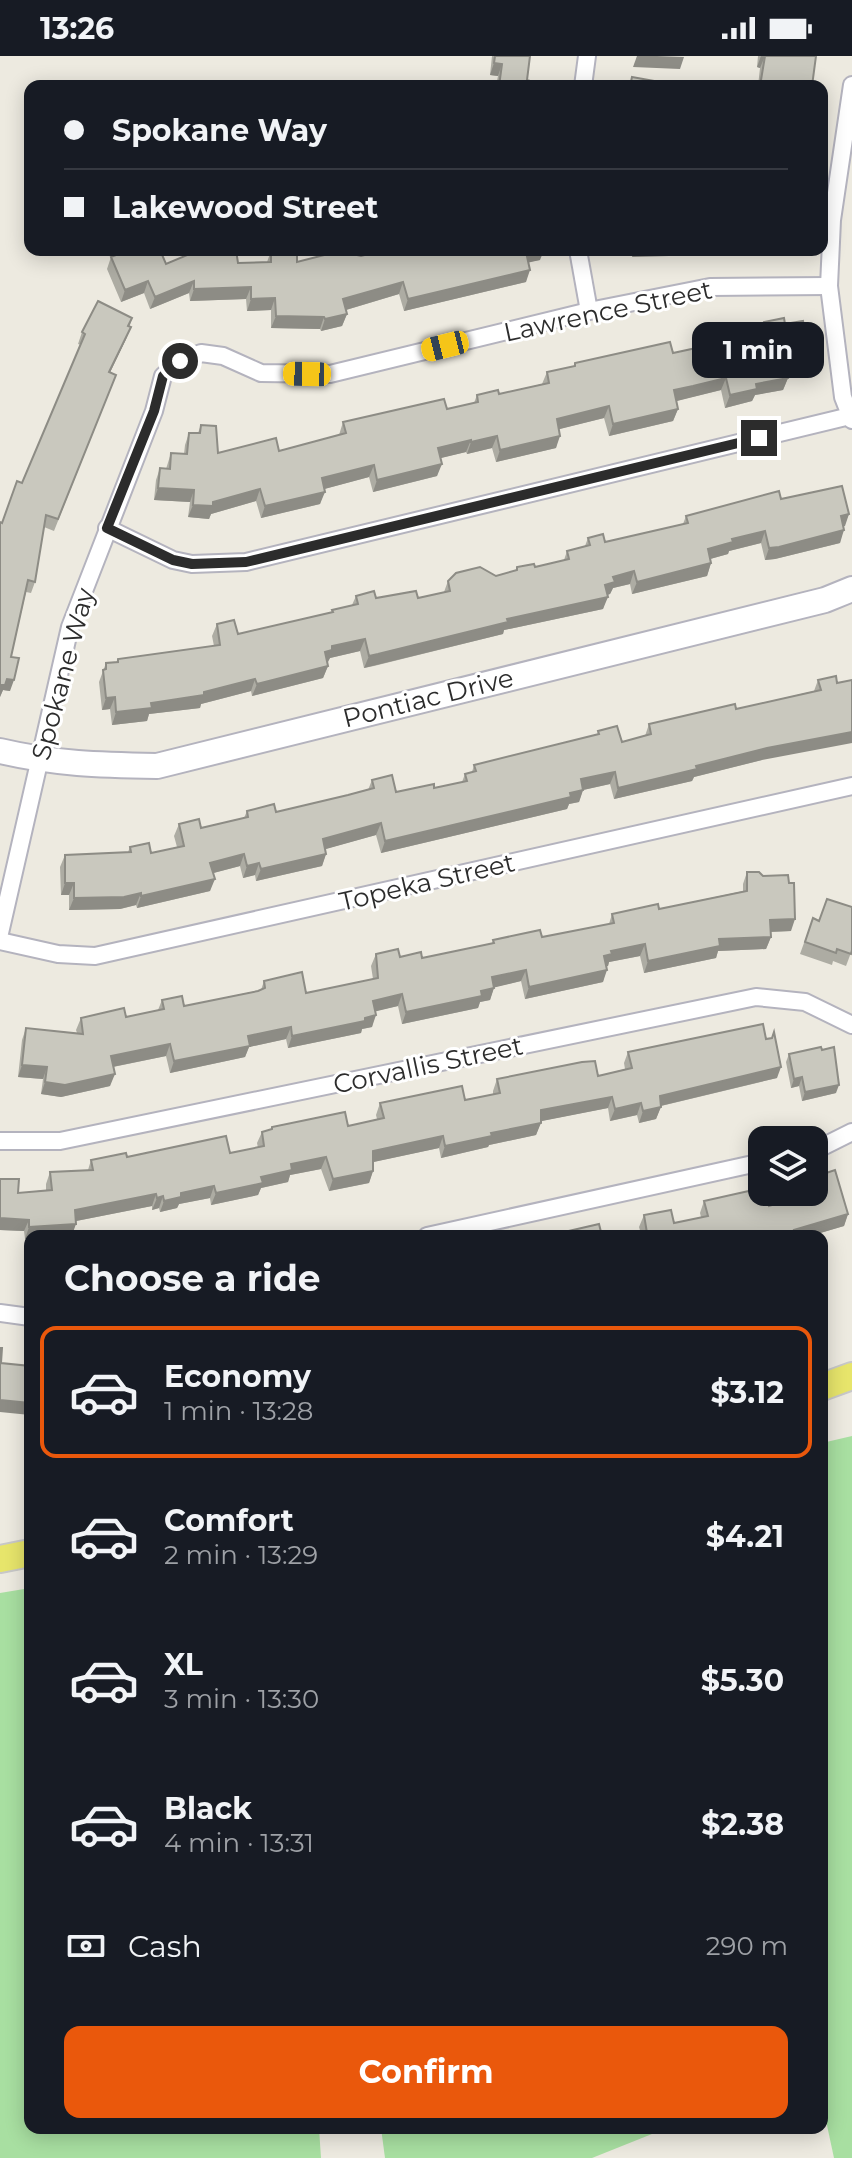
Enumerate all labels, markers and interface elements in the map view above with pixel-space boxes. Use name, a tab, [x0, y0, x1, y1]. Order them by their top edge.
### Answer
text: 13:26	[40, 10, 114, 47]
text: Spokane Way	[112, 112, 327, 149]
text: Lakewood Street	[112, 189, 378, 226]
street label: Lawrence Street	[501, 273, 715, 349]
callout: 1 min	[693, 322, 825, 378]
car	[419, 329, 471, 363]
text: 1 min	[723, 334, 793, 366]
route start	[162, 343, 198, 379]
car	[283, 362, 331, 386]
route end	[741, 420, 777, 456]
street label: Spokane Way	[25, 583, 102, 764]
street label: Pontiac Drive	[339, 661, 517, 735]
street label: Topeka Street	[336, 846, 518, 918]
street label: Corvallis Street	[330, 1029, 526, 1101]
map controls	[748, 1126, 828, 1206]
button: layers	[748, 1126, 828, 1206]
text: Choose a ride	[64, 1256, 321, 1300]
icon: car	[68, 1356, 140, 1428]
text: Economy	[164, 1358, 311, 1395]
text: $3.12	[710, 1374, 784, 1411]
text: 1 min · 13:28	[164, 1395, 313, 1427]
icon: car	[68, 1500, 140, 1572]
text: Comfort	[164, 1502, 294, 1539]
text: $4.21	[706, 1518, 784, 1555]
text: 2 min · 13:29	[164, 1539, 318, 1571]
icon: car	[68, 1644, 140, 1716]
text: XL	[164, 1646, 203, 1683]
text: $5.30	[701, 1662, 784, 1699]
text: 3 min · 13:30	[164, 1683, 319, 1715]
icon: car	[68, 1788, 140, 1860]
text: Black	[164, 1790, 252, 1827]
text: $2.38	[701, 1806, 784, 1843]
text: 4 min · 13:31	[164, 1827, 314, 1859]
icon: cash	[64, 1924, 108, 1968]
text: Cash	[128, 1928, 202, 1965]
text: 290 m	[706, 1930, 788, 1962]
button: Confirm	[64, 2026, 788, 2118]

